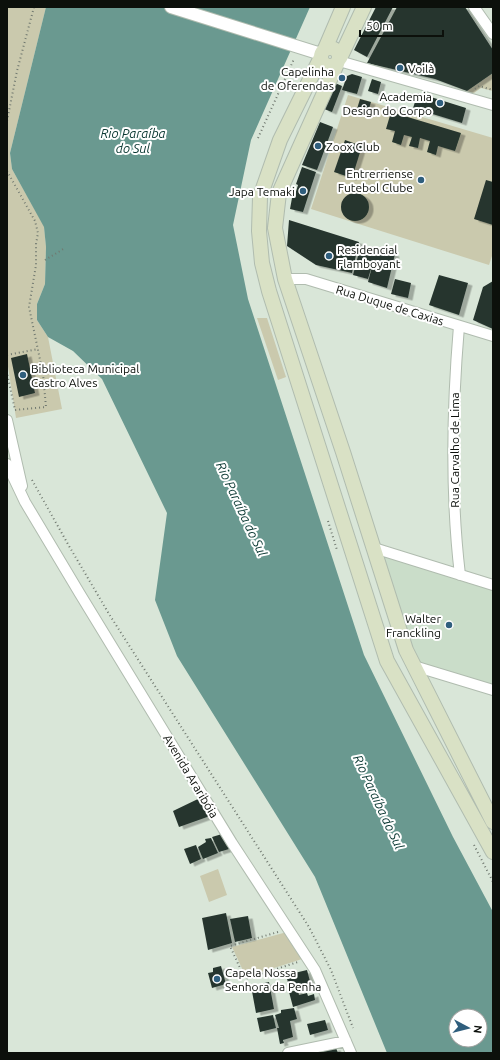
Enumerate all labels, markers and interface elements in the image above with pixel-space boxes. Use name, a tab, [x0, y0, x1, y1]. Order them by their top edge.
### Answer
scale bar	[360, 12, 443, 38]
text: 50 m	[366, 19, 393, 32]
place label: Voilà	[408, 62, 434, 75]
marker: Voilà	[395, 63, 405, 73]
place label: Capelinha de Oferendas	[261, 65, 334, 92]
marker: Capelinha de Oferendas	[337, 73, 347, 83]
place label: Academia Design do Corpo	[343, 90, 432, 117]
marker: Academia Design do Corpo	[435, 98, 445, 108]
water label: Rio Paraíba do Sul	[100, 126, 166, 155]
place label: Zoox Club	[326, 140, 380, 153]
marker: Zoox Club	[313, 141, 323, 151]
place label: Entrerriense Futebol Clube	[338, 167, 413, 194]
marker: Entrerriense Futebol Clube	[416, 175, 426, 185]
place label: Japa Temaki	[229, 185, 295, 198]
marker: Japa Temaki	[298, 186, 308, 196]
place label: Residencial Flamboyant	[337, 243, 401, 270]
marker: Residencial Flamboyant	[324, 251, 334, 261]
street label: Rua Duque de Caxias	[335, 282, 445, 328]
place label: Biblioteca Municipal Castro Alves	[31, 362, 139, 389]
marker: Biblioteca Municipal Castro Alves	[18, 370, 28, 380]
street label: Rua Carvalho de Lima	[448, 392, 461, 508]
water label: Rio Paraíba do Sul	[214, 460, 270, 559]
place label: Walter Franckling	[386, 612, 441, 639]
marker: Walter Franckling	[444, 620, 454, 630]
street label: Avenida Araribóia	[161, 732, 221, 820]
water label: Rio Paraíba do Sul	[351, 753, 407, 852]
place label: Capela Nossa Senhora da Penha	[225, 966, 321, 993]
marker: Capela Nossa Senhora da Penha	[212, 974, 222, 984]
north arrow	[448, 1008, 488, 1048]
text: N	[471, 1024, 484, 1034]

